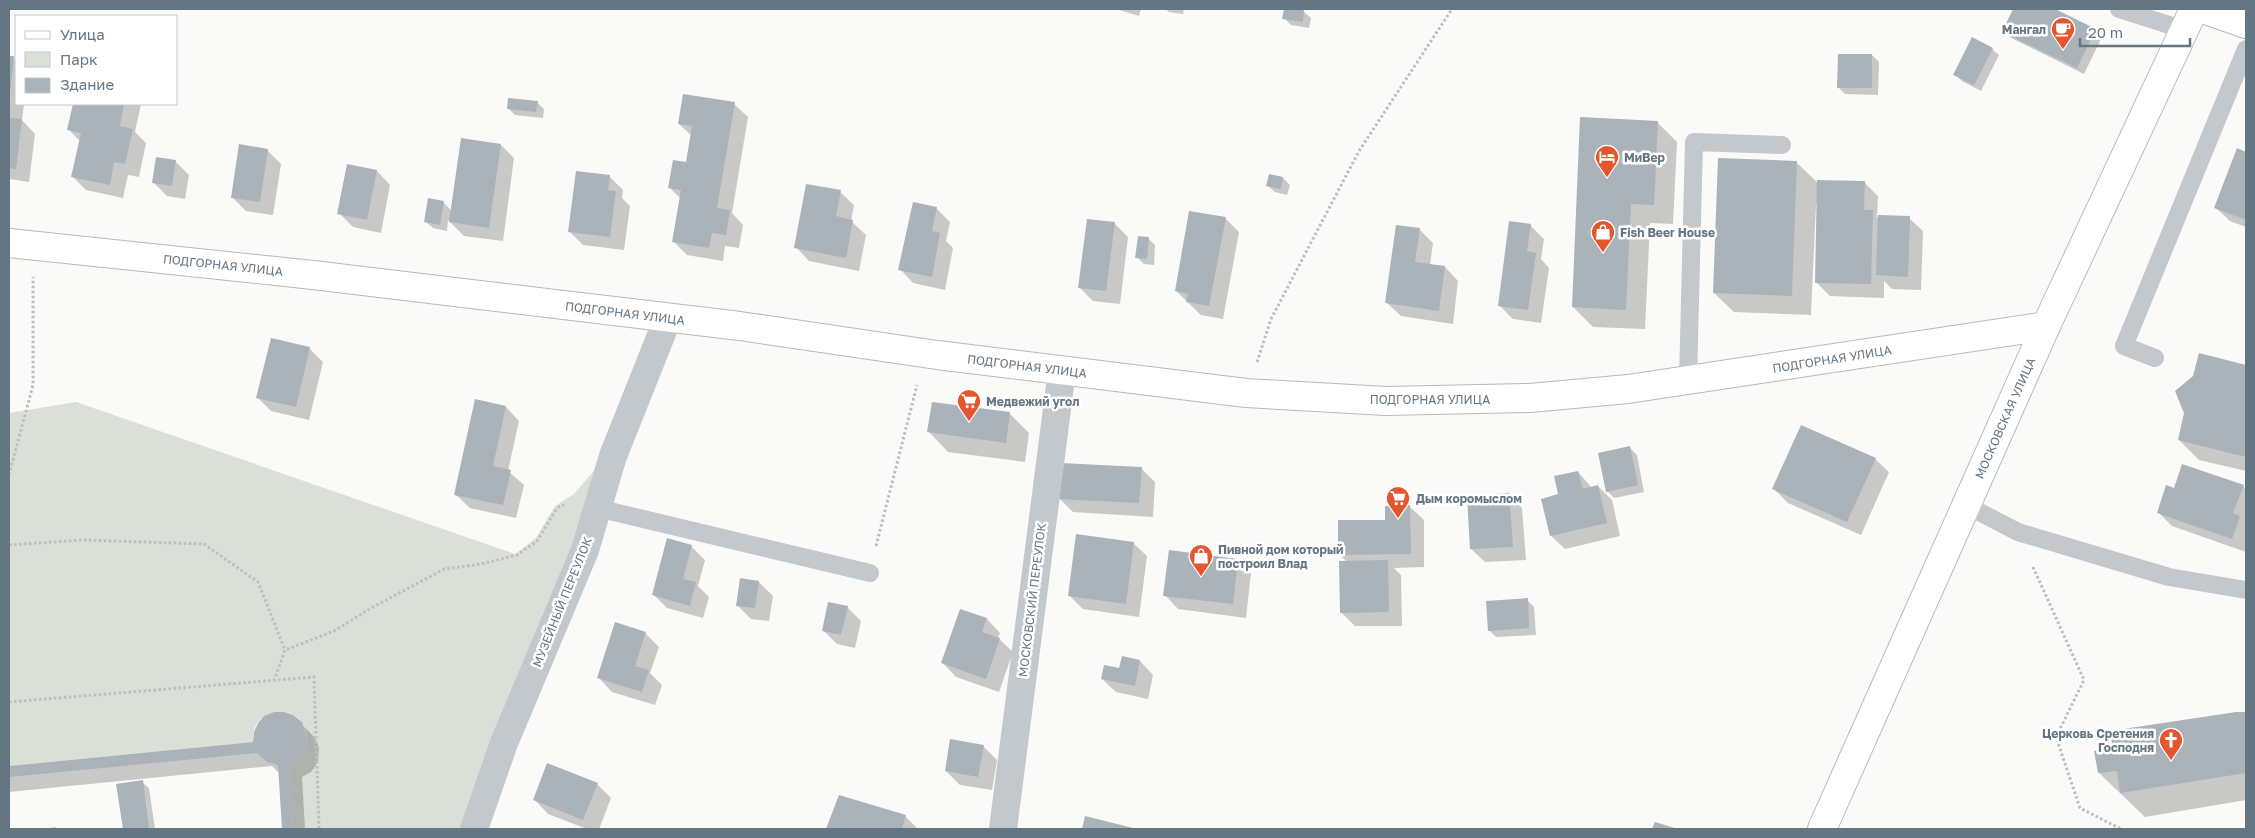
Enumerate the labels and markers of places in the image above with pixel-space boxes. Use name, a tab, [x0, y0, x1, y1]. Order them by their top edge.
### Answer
cafe icon: Мангал	[2050, 16, 2076, 50]
place label: Мангал	[2002, 22, 2046, 37]
hotel icon: МиВер	[1594, 144, 1620, 178]
place label: МиВер	[1624, 150, 1666, 165]
shop icon: Fish Beer House	[1590, 219, 1616, 253]
place label: Fish Beer House	[1620, 225, 1715, 240]
supermarket icon: Медвежий угол	[956, 388, 982, 422]
place label: Медвежий угол	[986, 394, 1079, 409]
supermarket icon: Дым коромыслом	[1385, 485, 1411, 519]
place label: Дым коромыслом	[1416, 491, 1522, 506]
place label: Пивной дом который построил Влад	[1218, 542, 1343, 571]
shop icon: Пивной дом который построил Влад	[1188, 543, 1214, 577]
place label: Церковь Сретения Господня	[2042, 726, 2154, 755]
church icon: Церковь Сретения Господня	[2158, 727, 2184, 761]

